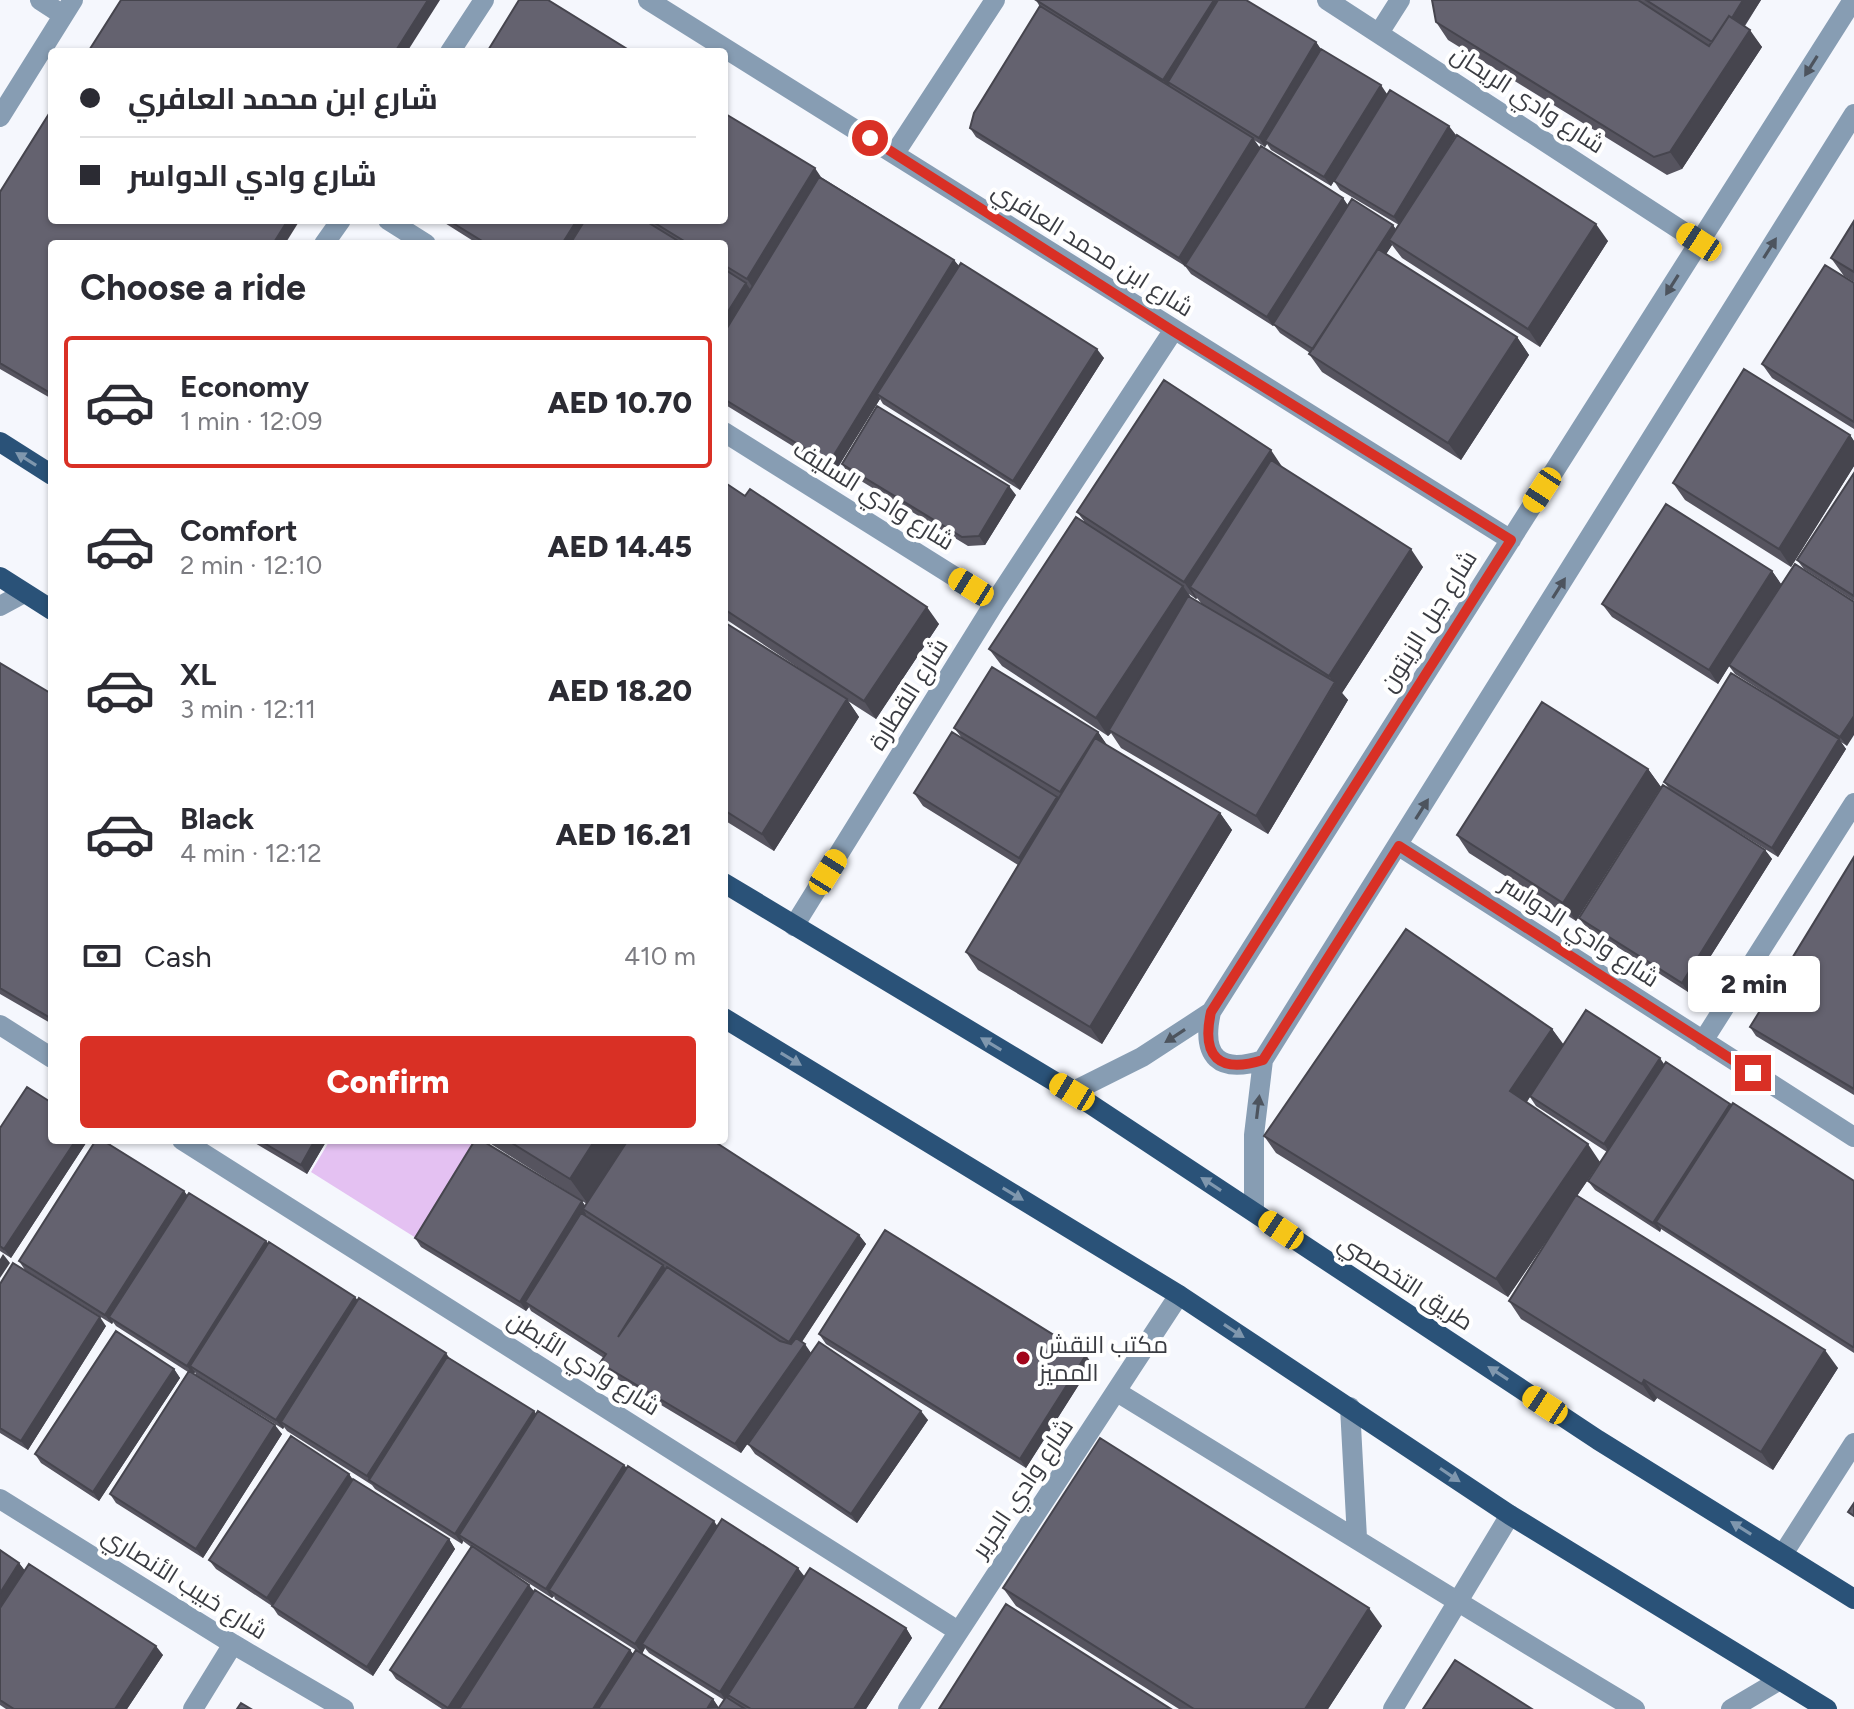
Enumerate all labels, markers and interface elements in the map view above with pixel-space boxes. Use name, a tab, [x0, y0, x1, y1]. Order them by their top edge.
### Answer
street label: شارع وادي الريحان	[1444, 39, 1610, 163]
one-way arrow	[1805, 55, 1819, 77]
text: شارع ابن محمد العافري	[128, 80, 438, 117]
route start	[852, 120, 888, 156]
text: شارع وادي الدواسر	[128, 157, 377, 194]
street label: شارع ابن محمد العافري	[985, 175, 1199, 326]
car	[1672, 219, 1726, 265]
one-way arrow	[1763, 238, 1778, 259]
text: Choose a ride	[80, 266, 306, 309]
one-way arrow	[1664, 275, 1679, 296]
icon: car	[84, 366, 156, 438]
text: Economy	[180, 368, 309, 405]
text: AED 10.70	[547, 384, 692, 421]
text: 1 min · 12:09	[180, 405, 323, 437]
street label: شارع وادي السليف	[786, 434, 960, 560]
one-way arrow	[15, 452, 37, 466]
car	[1519, 463, 1565, 517]
icon: car	[84, 510, 156, 582]
text: Comfort	[180, 512, 298, 549]
text: AED 14.45	[548, 528, 692, 565]
street label: شارع جبل الزيتون	[1373, 545, 1485, 698]
text: 2 min · 12:10	[180, 549, 322, 581]
car	[944, 564, 998, 610]
one-way arrow	[1552, 577, 1566, 599]
street label: شارع القطارة	[862, 633, 955, 756]
icon: car	[84, 654, 156, 726]
text: XL	[180, 656, 216, 693]
text: AED 18.20	[548, 672, 692, 709]
text: 3 min · 12:11	[180, 693, 316, 725]
icon: car	[84, 798, 156, 870]
one-way arrow	[1415, 798, 1429, 820]
text: Black	[180, 800, 254, 837]
text: AED 16.21	[555, 816, 692, 853]
text: 4 min · 12:12	[180, 837, 322, 869]
car	[805, 845, 851, 899]
street label: شارع وادي الدواسر	[1491, 868, 1665, 996]
icon: cash	[80, 934, 124, 978]
text: Cash	[144, 938, 212, 975]
text: 410 m	[624, 940, 696, 972]
callout: 2 min	[1687, 957, 1819, 1013]
text: 2 min	[1721, 968, 1787, 1000]
one-way arrow	[1164, 1028, 1185, 1043]
button: Confirm	[80, 1036, 696, 1128]
one-way arrow	[980, 1037, 1002, 1051]
one-way arrow	[780, 1051, 802, 1065]
route end	[1735, 1055, 1771, 1091]
car	[1045, 1069, 1099, 1115]
one-way arrow	[1251, 1094, 1264, 1119]
one-way arrow	[1200, 1176, 1221, 1191]
one-way arrow	[1002, 1187, 1024, 1201]
car	[1254, 1207, 1308, 1253]
street label: طريق التخصصي	[1331, 1228, 1479, 1340]
street label: شارع وادي الأبطن	[500, 1305, 665, 1425]
one-way arrow	[1223, 1323, 1244, 1338]
place label: مكتب النقش المميز	[1037, 1330, 1168, 1387]
marker: مكتب النقش المميز	[1014, 1349, 1032, 1367]
one-way arrow	[1487, 1366, 1508, 1381]
car	[1518, 1382, 1572, 1428]
street label: شارع وادي الجرير	[964, 1413, 1082, 1567]
one-way arrow	[1440, 1467, 1461, 1482]
street label: شارع خبيب الأنصاري	[95, 1521, 273, 1649]
one-way arrow	[1730, 1521, 1752, 1535]

